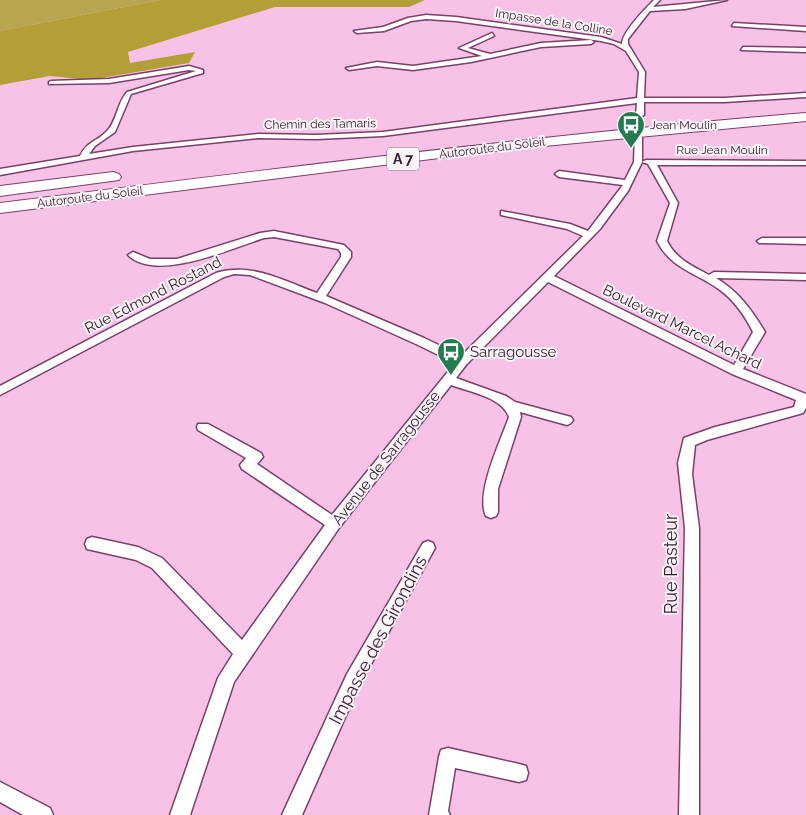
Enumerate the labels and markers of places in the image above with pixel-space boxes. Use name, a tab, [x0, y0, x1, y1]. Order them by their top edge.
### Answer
bus stop icon: Jean Moulin	[616, 110, 646, 149]
place label: Jean Moulin	[650, 118, 717, 132]
bus stop icon: Sarragousse	[436, 337, 466, 376]
place label: Sarragousse	[470, 343, 557, 361]

